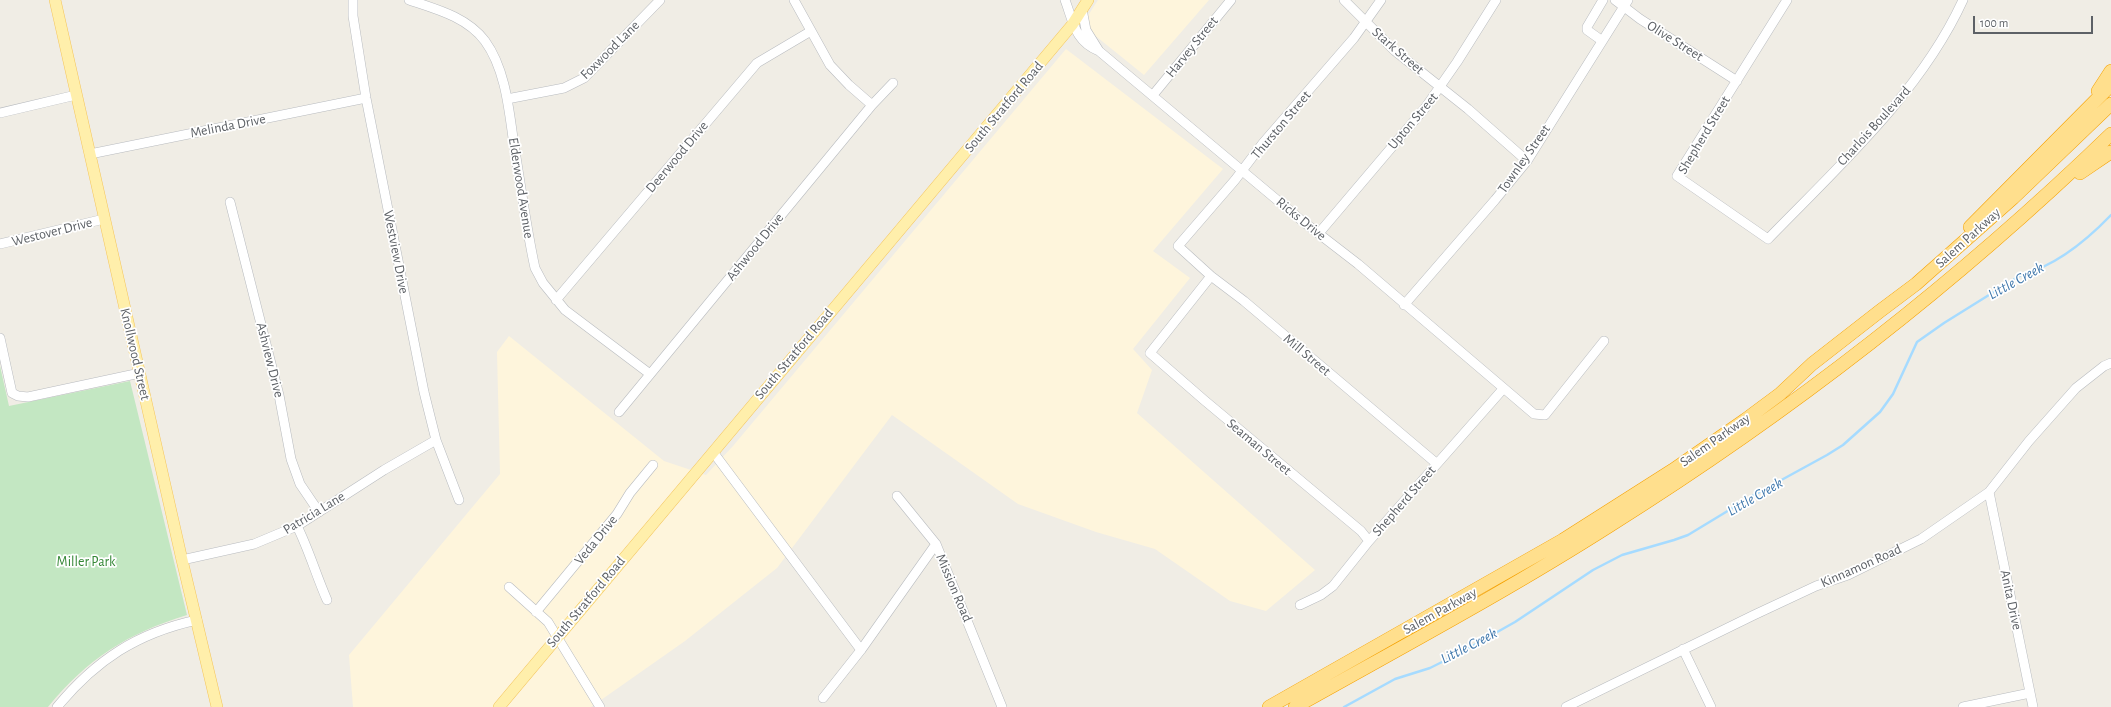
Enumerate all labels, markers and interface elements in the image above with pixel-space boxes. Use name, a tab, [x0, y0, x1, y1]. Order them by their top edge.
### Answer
scale bar	[1975, 8, 2095, 34]
street label: Harvey Street	[1162, 13, 1222, 81]
street label: Foxwood Lane	[577, 17, 643, 83]
street label: Olive Street	[1644, 17, 1706, 65]
text: 100 m	[1980, 17, 2008, 29]
street label: Stark Street	[1368, 24, 1428, 78]
street label: South Stratford Road	[961, 58, 1047, 156]
street label: Charlois Boulevard	[1834, 83, 1914, 169]
street label: Thurston Street	[1248, 87, 1314, 163]
street label: Upton Street	[1384, 89, 1442, 153]
street label: Shepherd Street	[1674, 93, 1734, 177]
street label: Melinda Drive	[189, 110, 267, 142]
street label: Deerwood Drive	[642, 118, 712, 196]
street label: Townley Street	[1494, 121, 1554, 197]
street label: Elderwood Avenue	[505, 136, 537, 240]
street label: Ricks Drive	[1273, 194, 1329, 244]
street label: Salem Parkway	[1932, 204, 2004, 272]
street label: Westview Drive	[380, 209, 412, 295]
street label: Ashwood Drive	[723, 210, 787, 284]
street label: Westover Drive	[10, 214, 94, 250]
water label: Little Creek	[1985, 258, 2047, 304]
street label: South Stratford Road	[751, 305, 837, 403]
street label: Knollwood Street	[116, 306, 154, 402]
street label: Ashview Drive	[253, 321, 287, 399]
street label: Mill Street	[1280, 330, 1334, 380]
street label: Salem Parkway	[1677, 410, 1753, 470]
street label: Seaman Street	[1223, 415, 1295, 479]
street label: Shepherd Street	[1369, 462, 1439, 540]
water label: Little Creek	[1724, 474, 1786, 520]
street label: Patricia Lane	[280, 488, 348, 538]
street label: Veda Drive	[571, 512, 621, 568]
street label: Kinnamon Road	[1818, 541, 1904, 591]
street label: Mission Road	[932, 551, 976, 625]
street label: South Stratford Road	[543, 553, 629, 651]
park label: Miller Park	[57, 554, 115, 570]
street label: Anita Drive	[1996, 568, 2026, 632]
street label: Salem Parkway	[1400, 584, 1480, 638]
water label: Little Creek	[1438, 624, 1500, 668]

